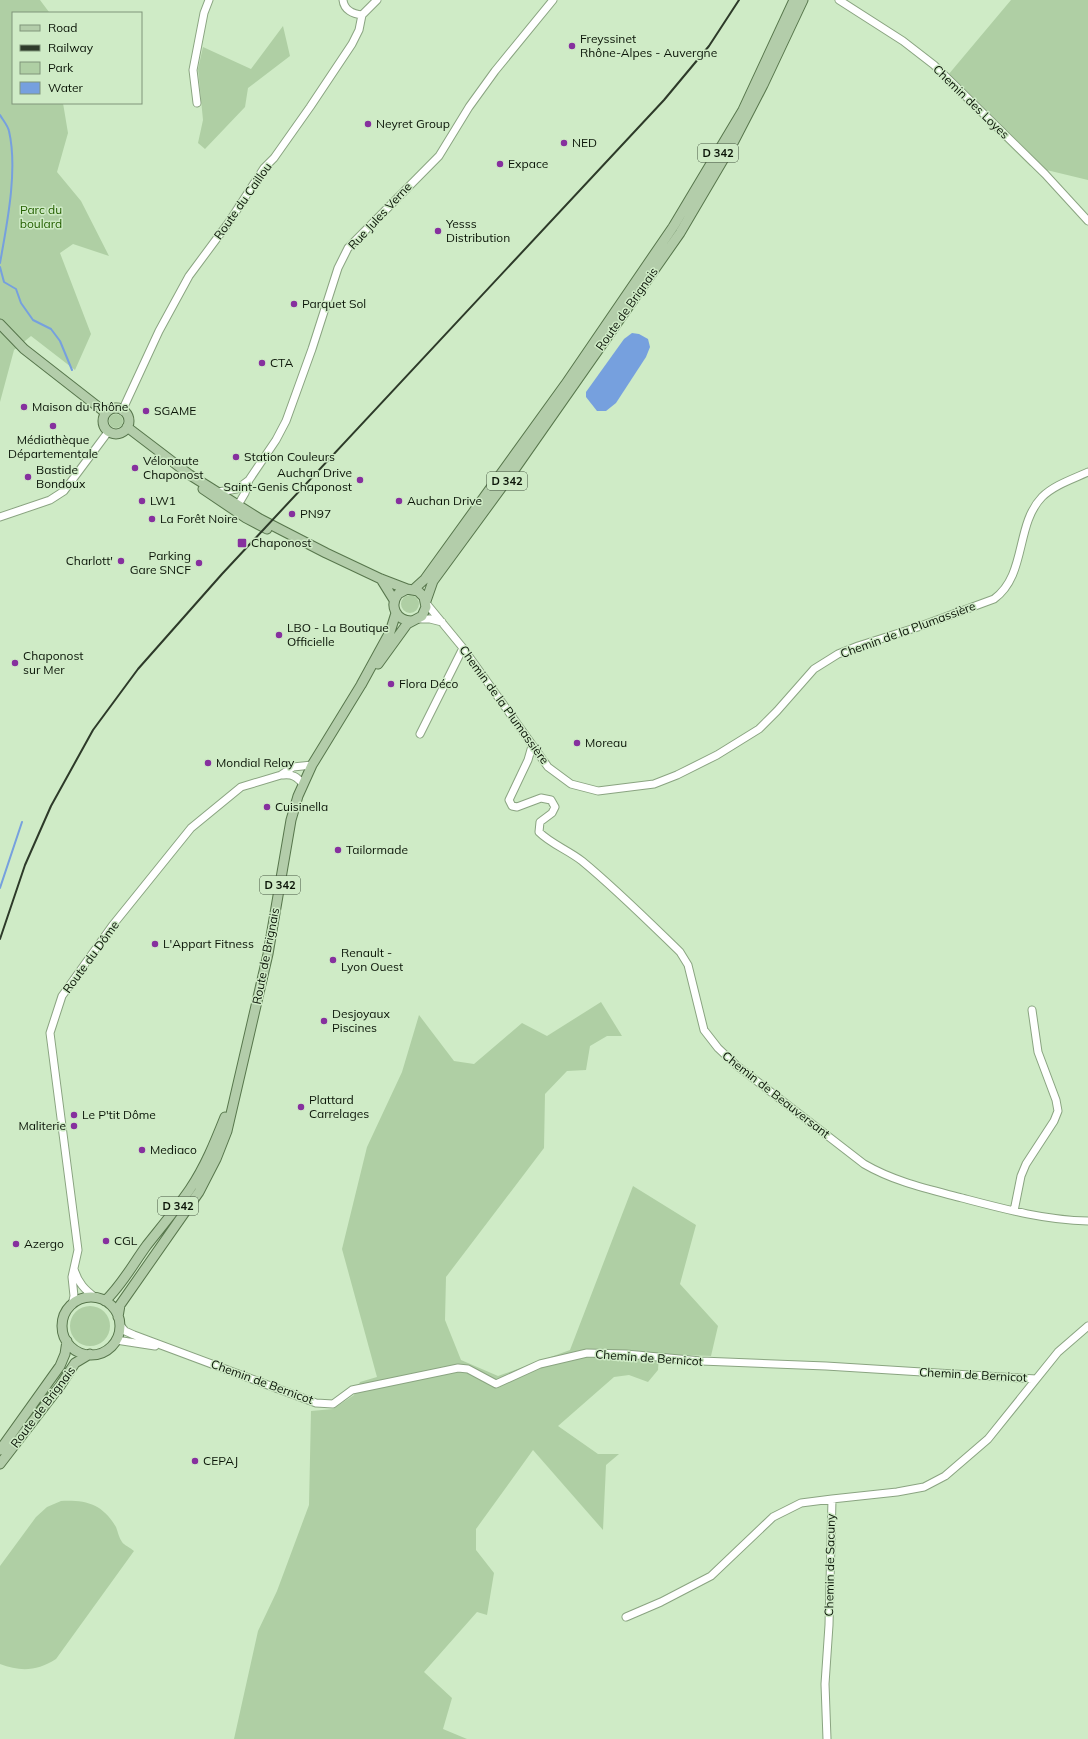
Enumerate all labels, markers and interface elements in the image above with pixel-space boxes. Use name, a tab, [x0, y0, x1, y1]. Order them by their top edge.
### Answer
legend	[12, 12, 142, 104]
text: Road	[48, 20, 77, 35]
place label: Freyssinet Rhône-Alpes - Auvergne	[580, 31, 717, 60]
text: Railway	[48, 40, 94, 55]
marker: Freyssinet Rhône-Alpes - Auvergne	[567, 41, 577, 51]
text: Park	[48, 60, 74, 75]
street label: Chemin des Loyes	[930, 61, 1013, 142]
text: Water	[48, 80, 84, 95]
place label: Neyret Group	[376, 116, 450, 131]
marker: Neyret Group	[363, 119, 373, 129]
place label: NED	[572, 135, 597, 150]
marker: NED	[559, 138, 569, 148]
road number: D 342	[698, 144, 738, 162]
place label: Expace	[508, 156, 548, 171]
street label: Route du Caillou	[210, 159, 275, 242]
marker: Expace	[495, 159, 505, 169]
street label: Rue Jules Verne	[345, 179, 415, 252]
park label: Parc du boulard	[20, 202, 62, 231]
place label: Yesss Distribution	[445, 216, 510, 245]
marker: Yesss Distribution	[433, 226, 443, 236]
street label: Route de Brignais	[592, 264, 661, 353]
place label: Parquet Sol	[302, 296, 366, 311]
marker: Parquet Sol	[289, 299, 299, 309]
place label: CTA	[270, 355, 293, 370]
marker: CTA	[257, 358, 267, 368]
place label: Maison du Rhône	[32, 399, 128, 414]
marker: Maison du Rhône	[19, 402, 29, 412]
place label: SGAME	[154, 403, 196, 418]
marker: SGAME	[141, 406, 151, 416]
marker: Médiathèque Départementale	[48, 421, 58, 431]
place label: Médiathèque Départementale	[8, 432, 98, 461]
place label: Station Couleurs	[244, 449, 335, 464]
marker: Station Couleurs	[231, 452, 241, 462]
place label: Vélonaute Chaponost	[143, 453, 203, 482]
place label: Bastide Bondoux	[36, 462, 86, 491]
marker: Vélonaute Chaponost	[130, 463, 140, 473]
place label: Auchan Drive Saint-Genis Chaponost	[223, 465, 352, 494]
marker: Bastide Bondoux	[23, 472, 33, 482]
road number: D 342	[487, 472, 527, 490]
marker: Auchan Drive Saint-Genis Chaponost	[355, 475, 365, 485]
place label: LW1	[150, 493, 176, 508]
place label: Auchan Drive	[407, 493, 482, 508]
marker: LW1	[137, 496, 147, 506]
marker: Auchan Drive	[394, 496, 404, 506]
place label: PN97	[300, 506, 331, 521]
marker: PN97	[287, 509, 297, 519]
place label: La Forêt Noire	[160, 511, 238, 526]
marker: La Forêt Noire	[147, 514, 157, 524]
place label: Chaponost	[251, 535, 311, 550]
marker: Chaponost	[236, 537, 248, 549]
place label: Parking Gare SNCF	[130, 548, 191, 577]
place label: Charlott'	[66, 553, 113, 568]
marker: Charlott'	[116, 556, 126, 566]
marker: Parking Gare SNCF	[194, 558, 204, 568]
street label: Chemin de la Plumassière	[838, 598, 977, 661]
place label: LBO - La Boutique Officielle	[287, 620, 389, 649]
marker: LBO - La Boutique Officielle	[274, 630, 284, 640]
street label: Chemin de la Plumassière	[456, 643, 552, 767]
place label: Chaponost sur Mer	[23, 648, 83, 677]
marker: Chaponost sur Mer	[10, 658, 20, 668]
place label: Flora Déco	[399, 676, 458, 691]
marker: Flora Déco	[386, 679, 396, 689]
place label: Moreau	[585, 735, 627, 750]
marker: Moreau	[572, 738, 582, 748]
place label: Mondial Relay	[216, 755, 295, 770]
marker: Mondial Relay	[203, 758, 213, 768]
place label: Cuisinella	[275, 799, 328, 814]
marker: Cuisinella	[262, 802, 272, 812]
place label: Tailormade	[346, 842, 408, 857]
marker: Tailormade	[333, 845, 343, 855]
road number: D 342	[260, 876, 300, 894]
street label: Route de Brignais	[249, 906, 282, 1006]
street label: Route du Dôme	[59, 918, 122, 996]
place label: L'Appart Fitness	[163, 936, 254, 951]
marker: L'Appart Fitness	[150, 939, 160, 949]
place label: Renault - Lyon Ouest	[341, 945, 403, 974]
marker: Renault - Lyon Ouest	[328, 955, 338, 965]
place label: Desjoyaux Piscines	[332, 1006, 390, 1035]
marker: Desjoyaux Piscines	[319, 1016, 329, 1026]
street label: Chemin de Beauversant	[719, 1048, 833, 1141]
place label: Plattard Carrelages	[309, 1092, 369, 1121]
marker: Plattard Carrelages	[296, 1102, 306, 1112]
place label: Le P'tit Dôme	[82, 1107, 156, 1122]
marker: Le P'tit Dôme	[69, 1110, 79, 1120]
place label: Maliterie	[18, 1118, 66, 1133]
marker: Maliterie	[69, 1121, 79, 1131]
place label: Mediaco	[150, 1142, 197, 1157]
marker: Mediaco	[137, 1145, 147, 1155]
road number: D 342	[158, 1197, 198, 1215]
place label: CGL	[114, 1233, 138, 1248]
place label: Azergo	[24, 1236, 64, 1251]
marker: CGL	[101, 1236, 111, 1246]
marker: Azergo	[11, 1239, 21, 1249]
street label: Chemin de Bernicot	[595, 1346, 703, 1369]
street label: Chemin de Bernicot	[209, 1356, 315, 1407]
street label: Route de Brignais	[7, 1363, 78, 1450]
street label: Chemin de Bernicot	[919, 1364, 1027, 1385]
place label: CEPAJ	[203, 1453, 238, 1468]
marker: CEPAJ	[190, 1456, 200, 1466]
street label: Chemin de Sacuny	[821, 1513, 838, 1617]

